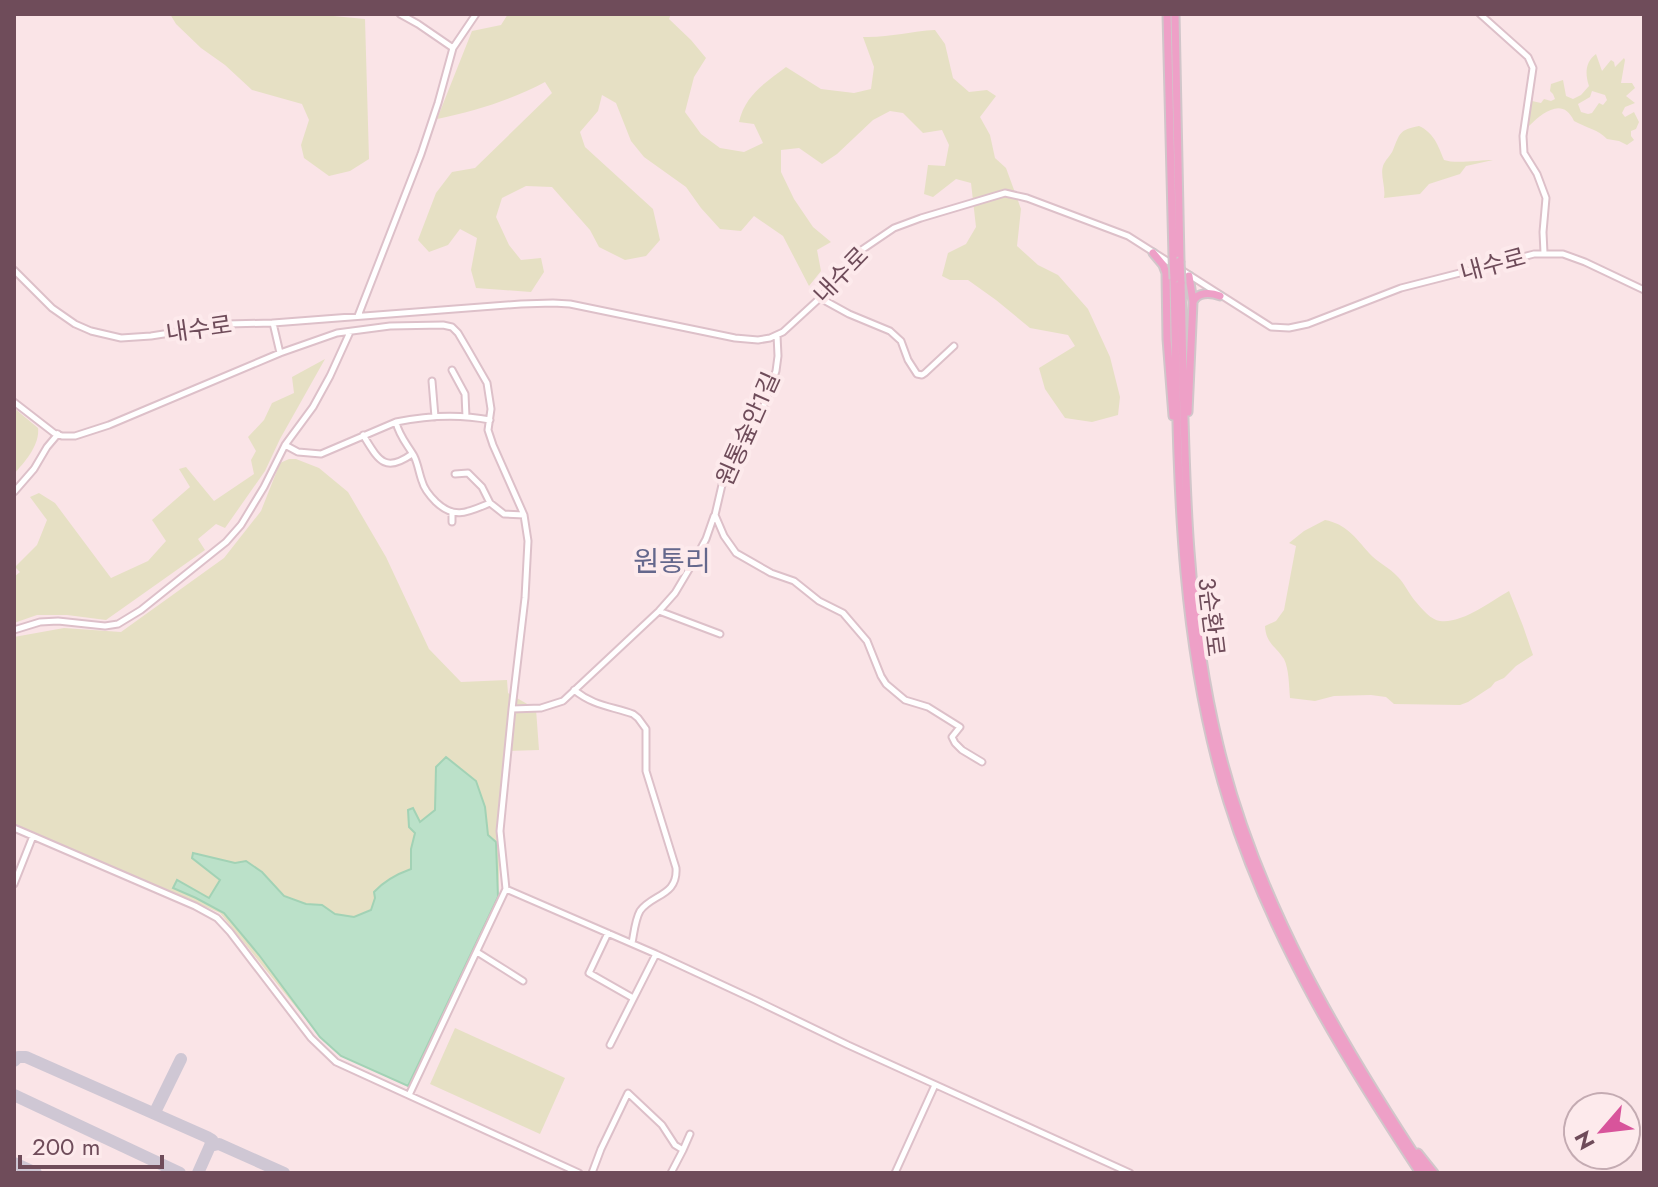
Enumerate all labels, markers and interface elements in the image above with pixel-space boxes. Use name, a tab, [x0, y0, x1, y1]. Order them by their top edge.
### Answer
street label: 내수로	[805, 239, 876, 311]
street label: 내수로	[1456, 239, 1529, 290]
street label: 내수로	[164, 307, 234, 350]
street label: 원통숲안1길	[707, 366, 788, 491]
district label: 원통리	[633, 541, 711, 582]
street label: 3순환로	[1189, 575, 1234, 658]
north arrow	[1562, 1091, 1642, 1171]
scale bar	[20, 1119, 162, 1169]
text: N	[1566, 1125, 1603, 1156]
text: 200 m	[32, 1129, 100, 1164]

